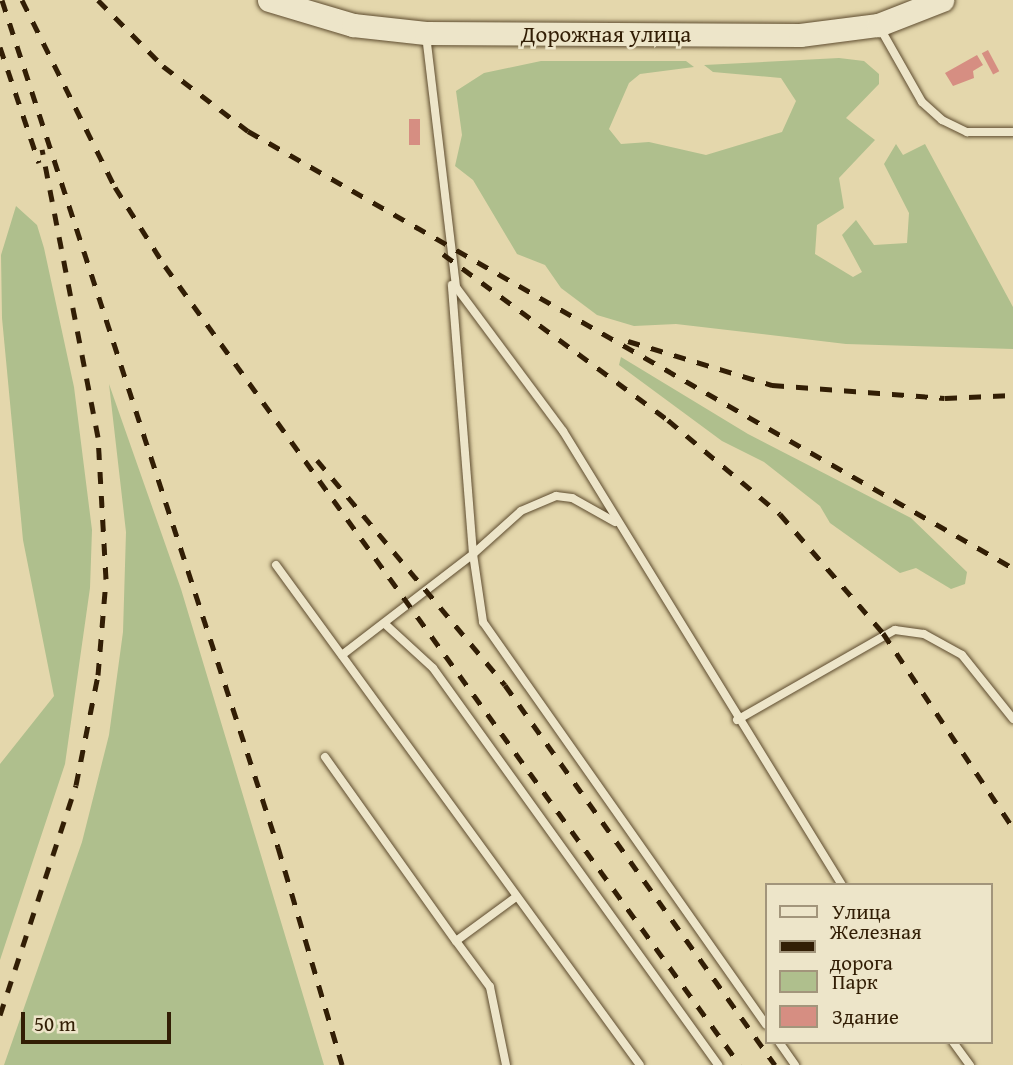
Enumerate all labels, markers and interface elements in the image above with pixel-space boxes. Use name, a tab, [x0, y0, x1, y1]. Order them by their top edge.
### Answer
street label: Дорожная улица	[521, 20, 691, 48]
legend	[764, 883, 992, 1044]
text: Улица	[832, 896, 891, 927]
text: Железная дорога	[830, 916, 922, 978]
text: Парк	[832, 966, 878, 997]
scale bar	[24, 998, 175, 1042]
text: Здание	[832, 1001, 899, 1032]
text: 50 m	[34, 1008, 76, 1039]

